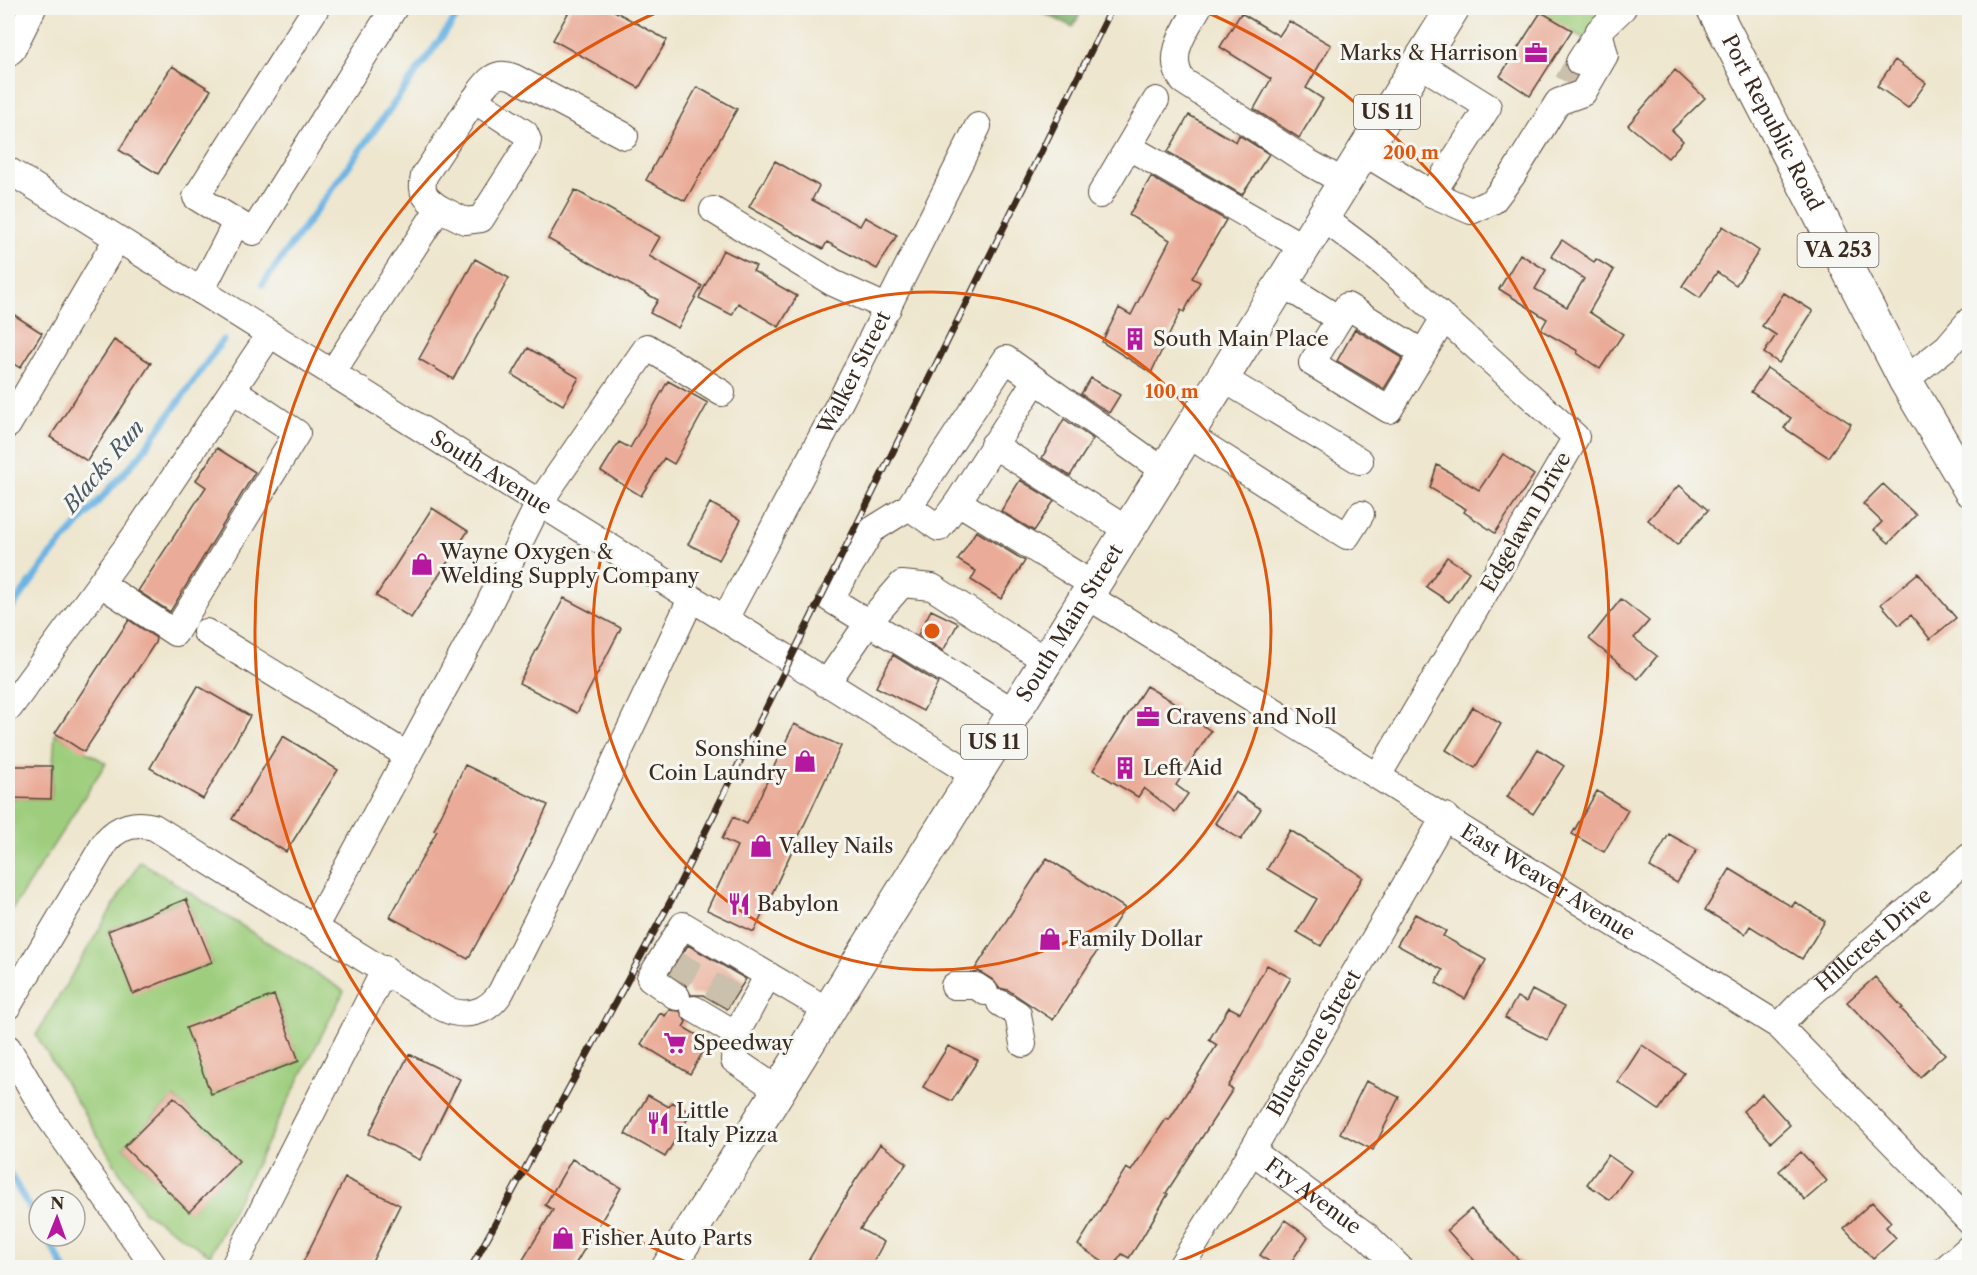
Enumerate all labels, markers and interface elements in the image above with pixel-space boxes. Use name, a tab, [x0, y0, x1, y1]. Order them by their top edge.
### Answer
street label: Port Republic Road	[1717, 30, 1829, 215]
place label: Marks & Harrison	[1340, 40, 1518, 65]
office icon: Marks & Harrison	[1523, 40, 1549, 66]
road number: US 11	[1354, 95, 1420, 129]
text: 200 m	[1383, 142, 1439, 164]
road number: VA 253	[1798, 233, 1878, 267]
street label: Walker Street	[812, 306, 896, 440]
building icon: South Main Place	[1122, 326, 1148, 352]
place label: South Main Place	[1153, 326, 1329, 351]
text: 100 m	[1145, 381, 1199, 403]
water label: Blacks Run	[55, 414, 150, 520]
street label: South Avenue	[426, 425, 557, 519]
street label: Edgelawn Drive	[1475, 447, 1576, 596]
place label: Wayne Oxygen & Welding Supply Company	[439, 539, 700, 588]
street label: South Main Street	[1011, 539, 1128, 706]
shop icon: Wayne Oxygen & Welding Supply Company	[409, 551, 435, 577]
centre of rings	[922, 621, 942, 641]
office icon: Cravens and Noll	[1135, 704, 1161, 730]
place label: Cravens and Noll	[1166, 704, 1337, 729]
road number: US 11	[961, 725, 1027, 759]
place label: Sonshine Coin Laundry	[649, 736, 787, 785]
shop icon: Sonshine Coin Laundry	[792, 748, 818, 774]
building icon: Left Aid	[1112, 755, 1138, 781]
place label: Left Aid	[1143, 755, 1223, 780]
street label: East Weaver Avenue	[1456, 818, 1640, 946]
shop icon: Valley Nails	[748, 833, 774, 859]
place label: Valley Nails	[778, 833, 893, 858]
street label: Hillcrest Drive	[1810, 882, 1936, 996]
restaurant icon: Babylon	[726, 891, 752, 917]
place label: Babylon	[757, 891, 839, 916]
shop icon: Family Dollar	[1037, 926, 1063, 952]
place label: Family Dollar	[1068, 926, 1203, 951]
street label: Bluestone Street	[1262, 965, 1366, 1120]
supermarket icon: Speedway	[662, 1030, 688, 1056]
place label: Speedway	[693, 1030, 794, 1055]
place label: Little Italy Pizza	[676, 1098, 779, 1147]
restaurant icon: Little Italy Pizza	[645, 1110, 671, 1136]
street label: Fry Avenue	[1261, 1152, 1366, 1239]
north arrow	[27, 1188, 87, 1248]
text: N	[50, 1193, 64, 1213]
shop icon: Fisher Auto Parts	[550, 1225, 576, 1251]
place label: Fisher Auto Parts	[581, 1225, 752, 1250]

